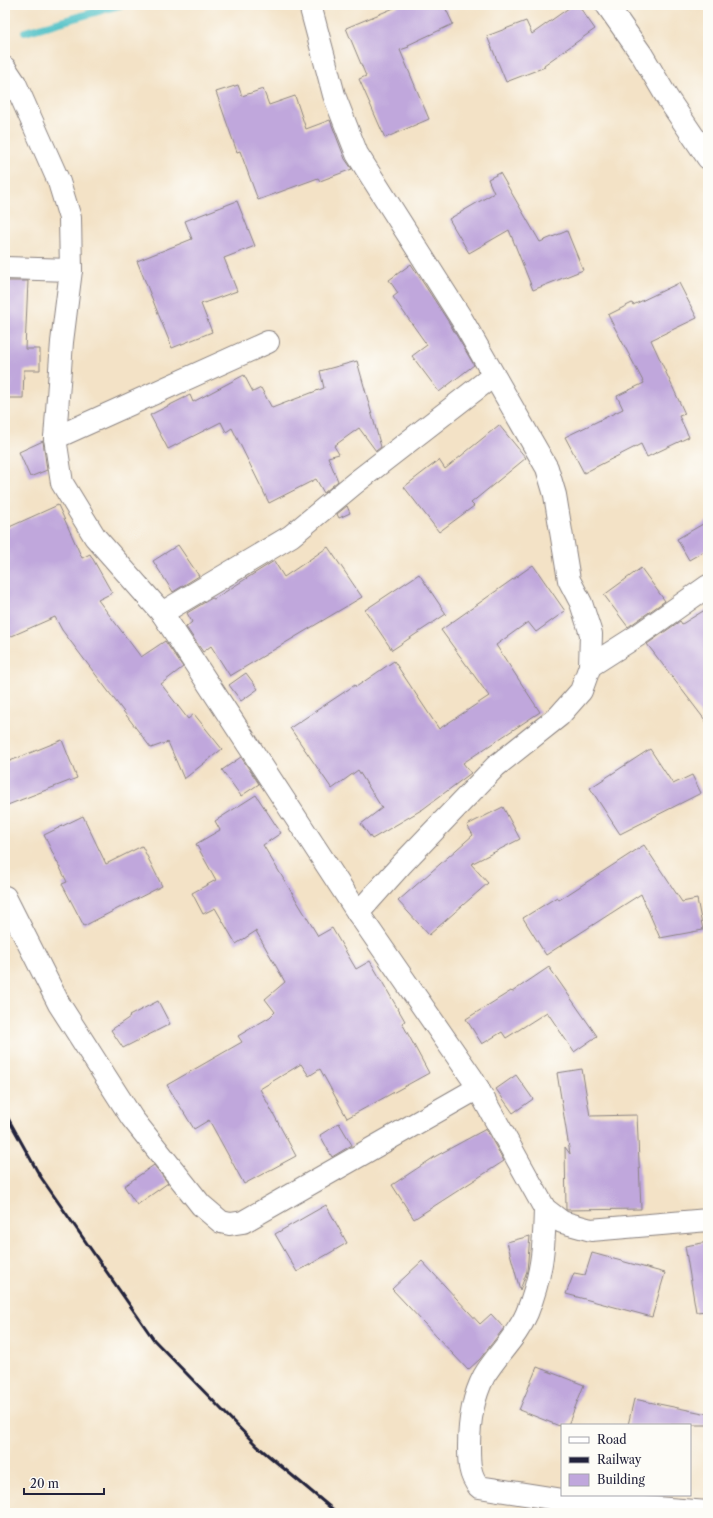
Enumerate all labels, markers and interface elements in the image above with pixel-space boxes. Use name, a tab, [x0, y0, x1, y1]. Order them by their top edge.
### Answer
legend	[561, 1424, 691, 1496]
text: Road	[597, 1432, 627, 1447]
text: Railway	[597, 1452, 642, 1467]
scale bar	[24, 1470, 104, 1496]
text: Building	[597, 1472, 645, 1487]
text: 20 m	[30, 1476, 59, 1491]

